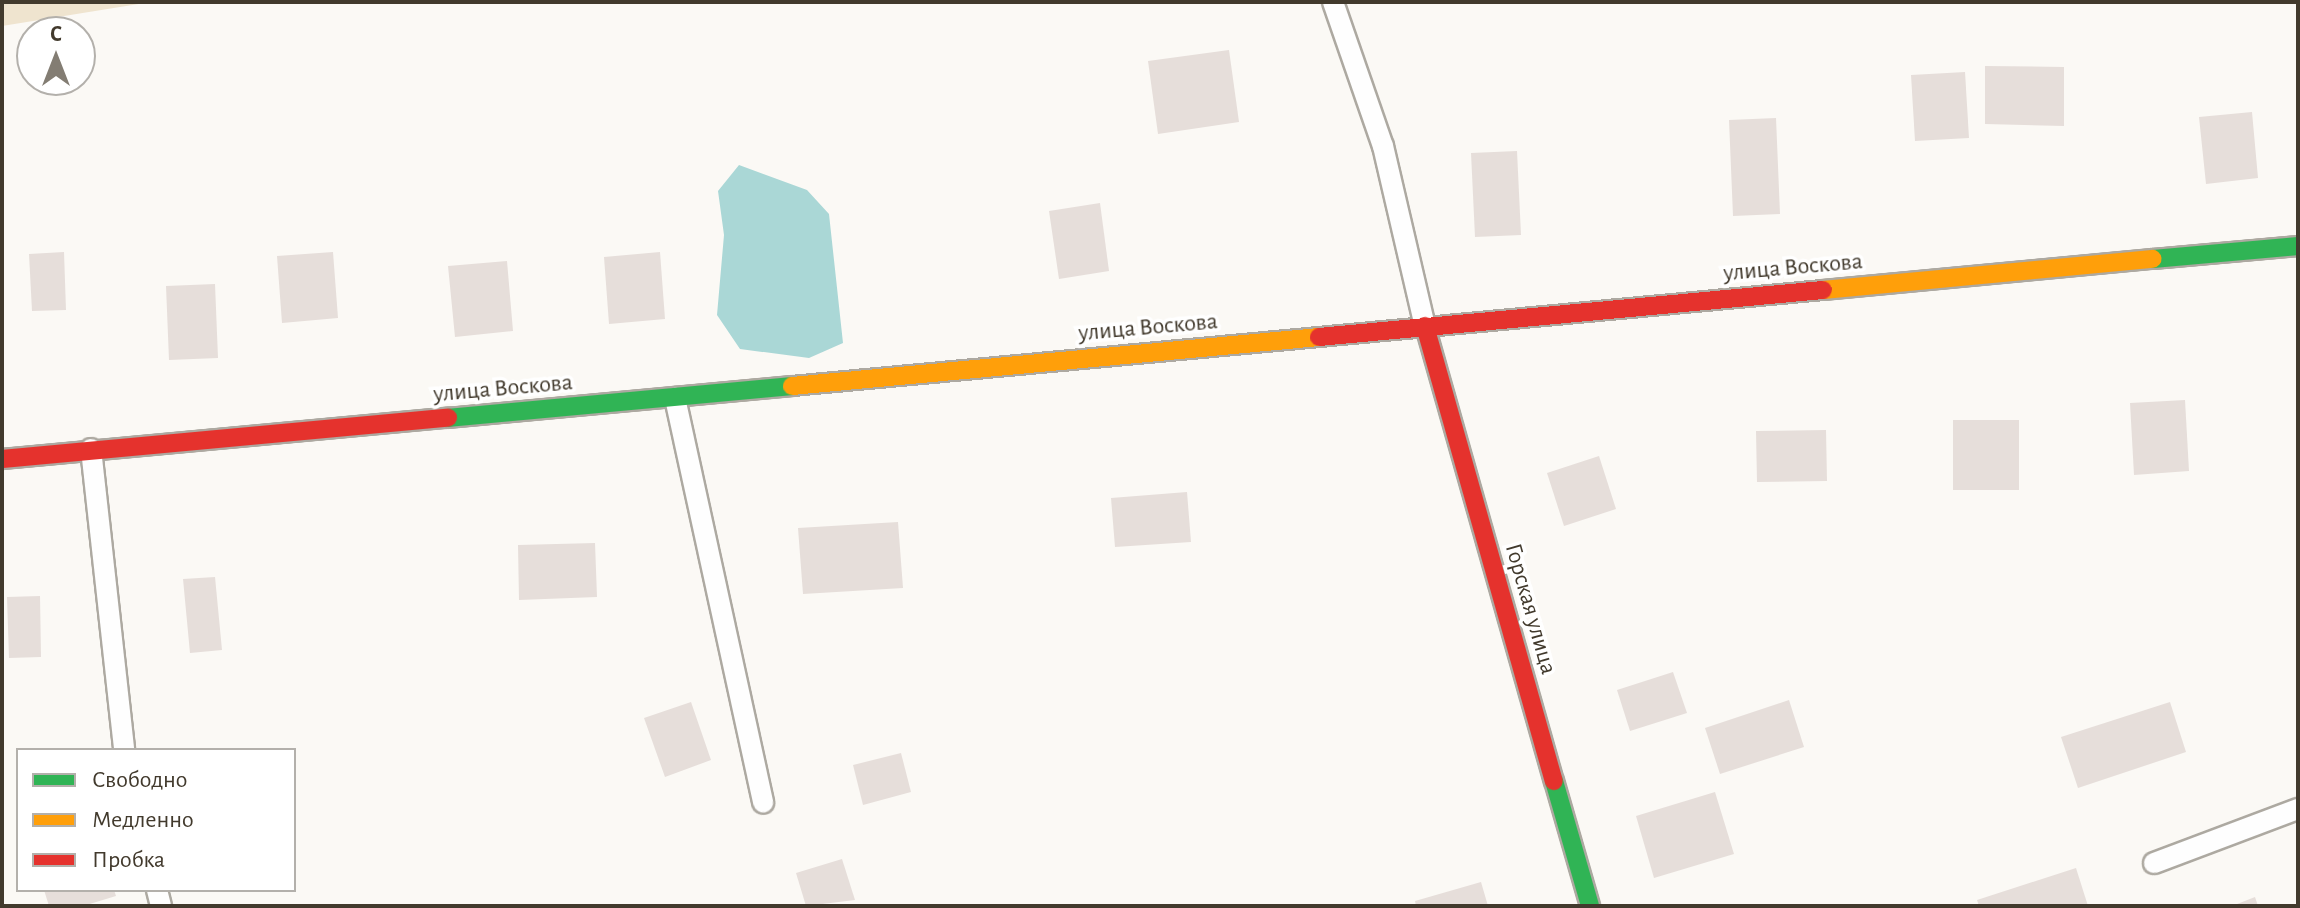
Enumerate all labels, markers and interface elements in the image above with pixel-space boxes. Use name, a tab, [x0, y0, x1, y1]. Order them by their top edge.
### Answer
north arrow	[16, 16, 96, 96]
text: С	[50, 23, 62, 45]
street label: улица Воскова	[1722, 248, 1864, 288]
street label: улица Воскова	[1077, 308, 1219, 348]
street label: улица Воскова	[432, 369, 574, 409]
street label: Горская улица	[1498, 540, 1562, 678]
legend	[16, 748, 296, 892]
text: Свободно	[92, 768, 187, 792]
text: Медленно	[92, 808, 194, 832]
text: Пробка	[92, 848, 165, 872]

